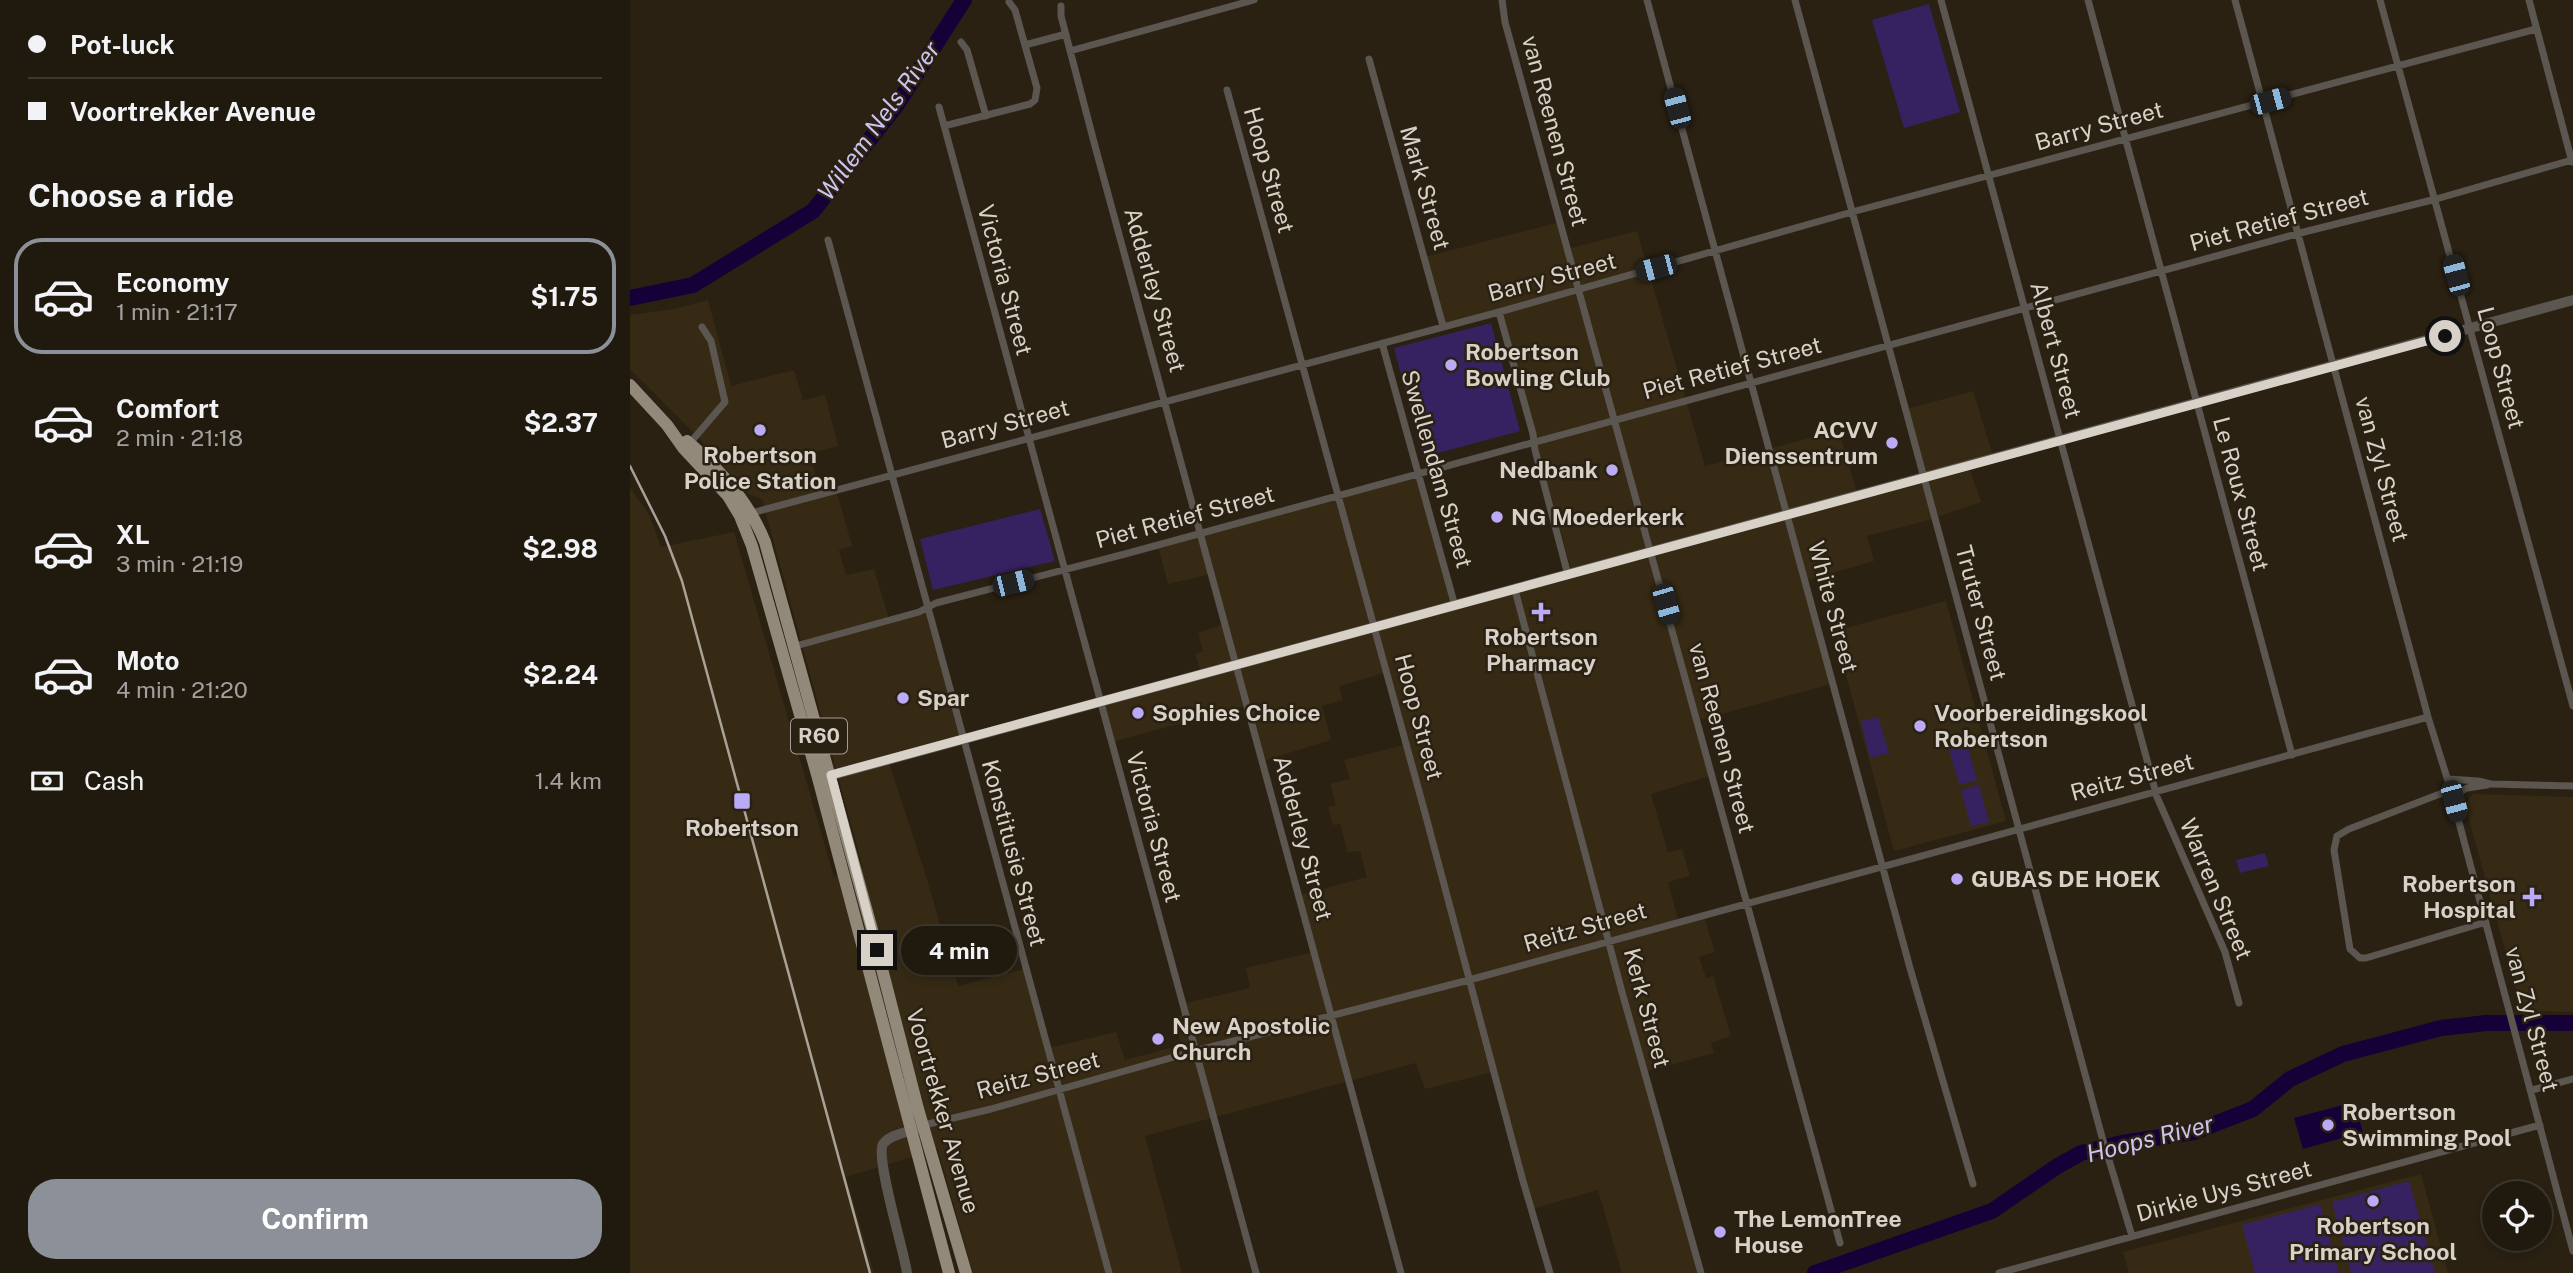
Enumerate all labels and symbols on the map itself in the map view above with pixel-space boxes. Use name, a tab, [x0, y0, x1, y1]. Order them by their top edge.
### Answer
street label: van Reenen Street	[1517, 32, 1594, 229]
water label: Willem Nels River	[811, 35, 946, 205]
car	[1662, 85, 1693, 131]
car	[2247, 85, 2294, 117]
street label: Barry Street	[2032, 95, 2166, 156]
street label: Hoop Street	[1239, 104, 1300, 236]
street label: Mark Street	[1395, 123, 1456, 253]
street label: Piet Retief Street	[2186, 183, 2371, 256]
street label: Victoria Street	[972, 202, 1039, 358]
street label: Adderley Street	[1119, 205, 1192, 375]
street label: Barry Street	[1485, 246, 1619, 307]
car	[1633, 252, 1680, 284]
car	[2441, 252, 2472, 298]
street label: Albert Street	[2025, 279, 2088, 421]
street label: Loop Street	[2472, 304, 2531, 432]
route start	[2429, 320, 2461, 352]
street label: Piet Retief Street	[1639, 331, 1824, 404]
place label: Robertson Bowling Club	[1465, 338, 1611, 391]
marker: Robertson Bowling Club	[1443, 357, 1459, 373]
street label: Swellendam Street	[1396, 367, 1479, 571]
street label: Barry Street	[938, 393, 1072, 454]
street label: van Zyl Street	[2350, 393, 2415, 544]
street label: Le Roux Street	[2208, 414, 2275, 574]
place label: ACVV Dienssentrum	[1724, 416, 1878, 469]
marker: Robertson Police Station	[752, 422, 768, 438]
marker: ACVV Dienssentrum	[1884, 435, 1900, 451]
place label: Robertson Police Station	[684, 441, 836, 494]
place label: Nedbank	[1499, 456, 1598, 483]
marker: Nedbank	[1604, 462, 1620, 478]
street label: Piet Retief Street	[1092, 480, 1277, 553]
place label: NG Moederkerk	[1511, 503, 1684, 530]
marker: NG Moederkerk	[1489, 509, 1505, 525]
street label: White Street	[1803, 538, 1864, 676]
street label: Truter Street	[1950, 542, 2012, 683]
car	[991, 568, 1036, 598]
car	[1651, 581, 1682, 627]
marker: Robertson Pharmacy	[1533, 604, 1549, 620]
place label: Robertson Pharmacy	[1484, 623, 1598, 676]
street label: van Reenen Street	[1684, 639, 1761, 836]
street label: Hoop Street	[1390, 651, 1449, 783]
place label: Spar	[917, 684, 969, 711]
marker: Spar	[895, 690, 911, 706]
place label: Sophies Choice	[1152, 699, 1320, 726]
place label: Voorbereidingskool Robertson	[1934, 699, 2148, 752]
marker: Sophies Choice	[1130, 705, 1146, 721]
road number: R60	[791, 718, 847, 754]
marker: Voorbereidingskool Robertson	[1912, 718, 1928, 734]
street label: Reitz Street	[2067, 747, 2197, 806]
street label: Victoria Street	[1121, 749, 1188, 905]
street label: Adderley Street	[1268, 752, 1338, 923]
street label: Konstitusie Street	[977, 756, 1052, 949]
car	[2439, 778, 2470, 824]
marker: Robertson	[732, 791, 752, 811]
place label: Robertson	[685, 814, 799, 841]
street label: Warren Street	[2175, 814, 2258, 963]
place label: GUBAS DE HOEK	[1971, 865, 2161, 892]
place label: Robertson Hospital	[2402, 870, 2516, 923]
marker: GUBAS DE HOEK	[1949, 871, 1965, 887]
marker: Robertson Hospital	[2522, 887, 2542, 907]
street label: Reitz Street	[1520, 896, 1649, 957]
callout: 4 min	[902, 926, 1017, 974]
route end	[861, 934, 893, 966]
street label: van Zyl Street	[2500, 943, 2565, 1094]
street label: Kerk Street	[1619, 945, 1676, 1071]
street label: Voortrekker Avenue	[901, 1005, 986, 1216]
place label: New Apostolic Church	[1172, 1012, 1330, 1065]
marker: New Apostolic Church	[1150, 1031, 1166, 1047]
street label: Reitz Street	[973, 1045, 1103, 1104]
place label: Robertson Swimming Pool	[2342, 1098, 2512, 1151]
water label: Hoops River	[2083, 1109, 2217, 1167]
marker: Robertson Swimming Pool	[2320, 1117, 2336, 1133]
street label: Dirkie Uys Street	[2133, 1154, 2314, 1227]
marker: Robertson Primary School	[2365, 1193, 2381, 1209]
place label: The LemonTree House	[1734, 1205, 1902, 1258]
place label: Robertson Primary School	[2289, 1212, 2457, 1265]
marker: The LemonTree House	[1712, 1224, 1728, 1240]

